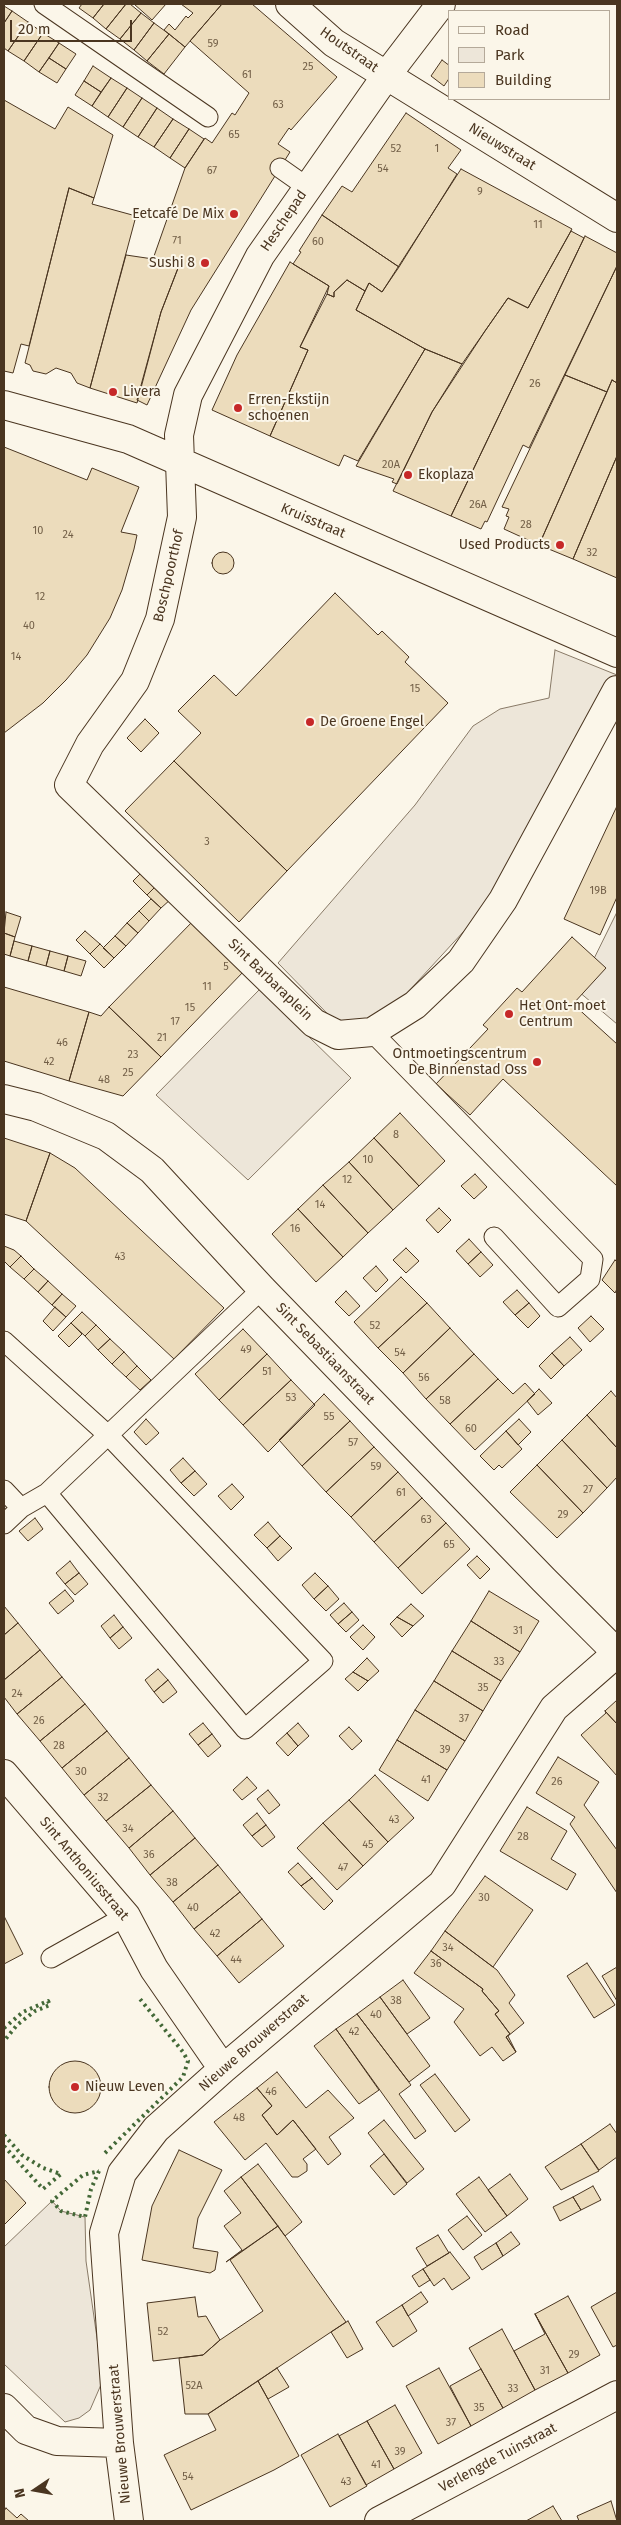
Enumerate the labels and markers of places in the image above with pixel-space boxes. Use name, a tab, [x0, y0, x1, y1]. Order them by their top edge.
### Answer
place label: Eetcafé De Mix	[132, 206, 224, 222]
marker: Eetcafé De Mix	[228, 208, 240, 220]
place label: Sushi 8	[149, 255, 195, 271]
marker: Sushi 8	[199, 257, 211, 269]
place label: Livera	[123, 384, 161, 400]
marker: Livera	[107, 386, 119, 398]
place label: Erren-Ekstijn schoenen	[248, 392, 329, 424]
marker: Erren-Ekstijn schoenen	[232, 402, 244, 414]
place label: Ekoplaza	[418, 467, 474, 483]
marker: Ekoplaza	[402, 469, 414, 481]
place label: Used Products	[459, 537, 550, 553]
marker: Used Products	[554, 539, 566, 551]
place label: De Groene Engel	[320, 714, 424, 730]
marker: De Groene Engel	[304, 716, 316, 728]
place label: Het Ont-moet Centrum	[519, 998, 606, 1030]
marker: Het Ont-moet Centrum	[503, 1008, 515, 1020]
place label: Ontmoetingscentrum De Binnenstad Oss	[392, 1046, 527, 1078]
marker: Ontmoetingscentrum De Binnenstad Oss	[531, 1056, 543, 1068]
place label: Nieuw Leven	[85, 2079, 165, 2095]
marker: Nieuw Leven	[69, 2081, 81, 2093]

